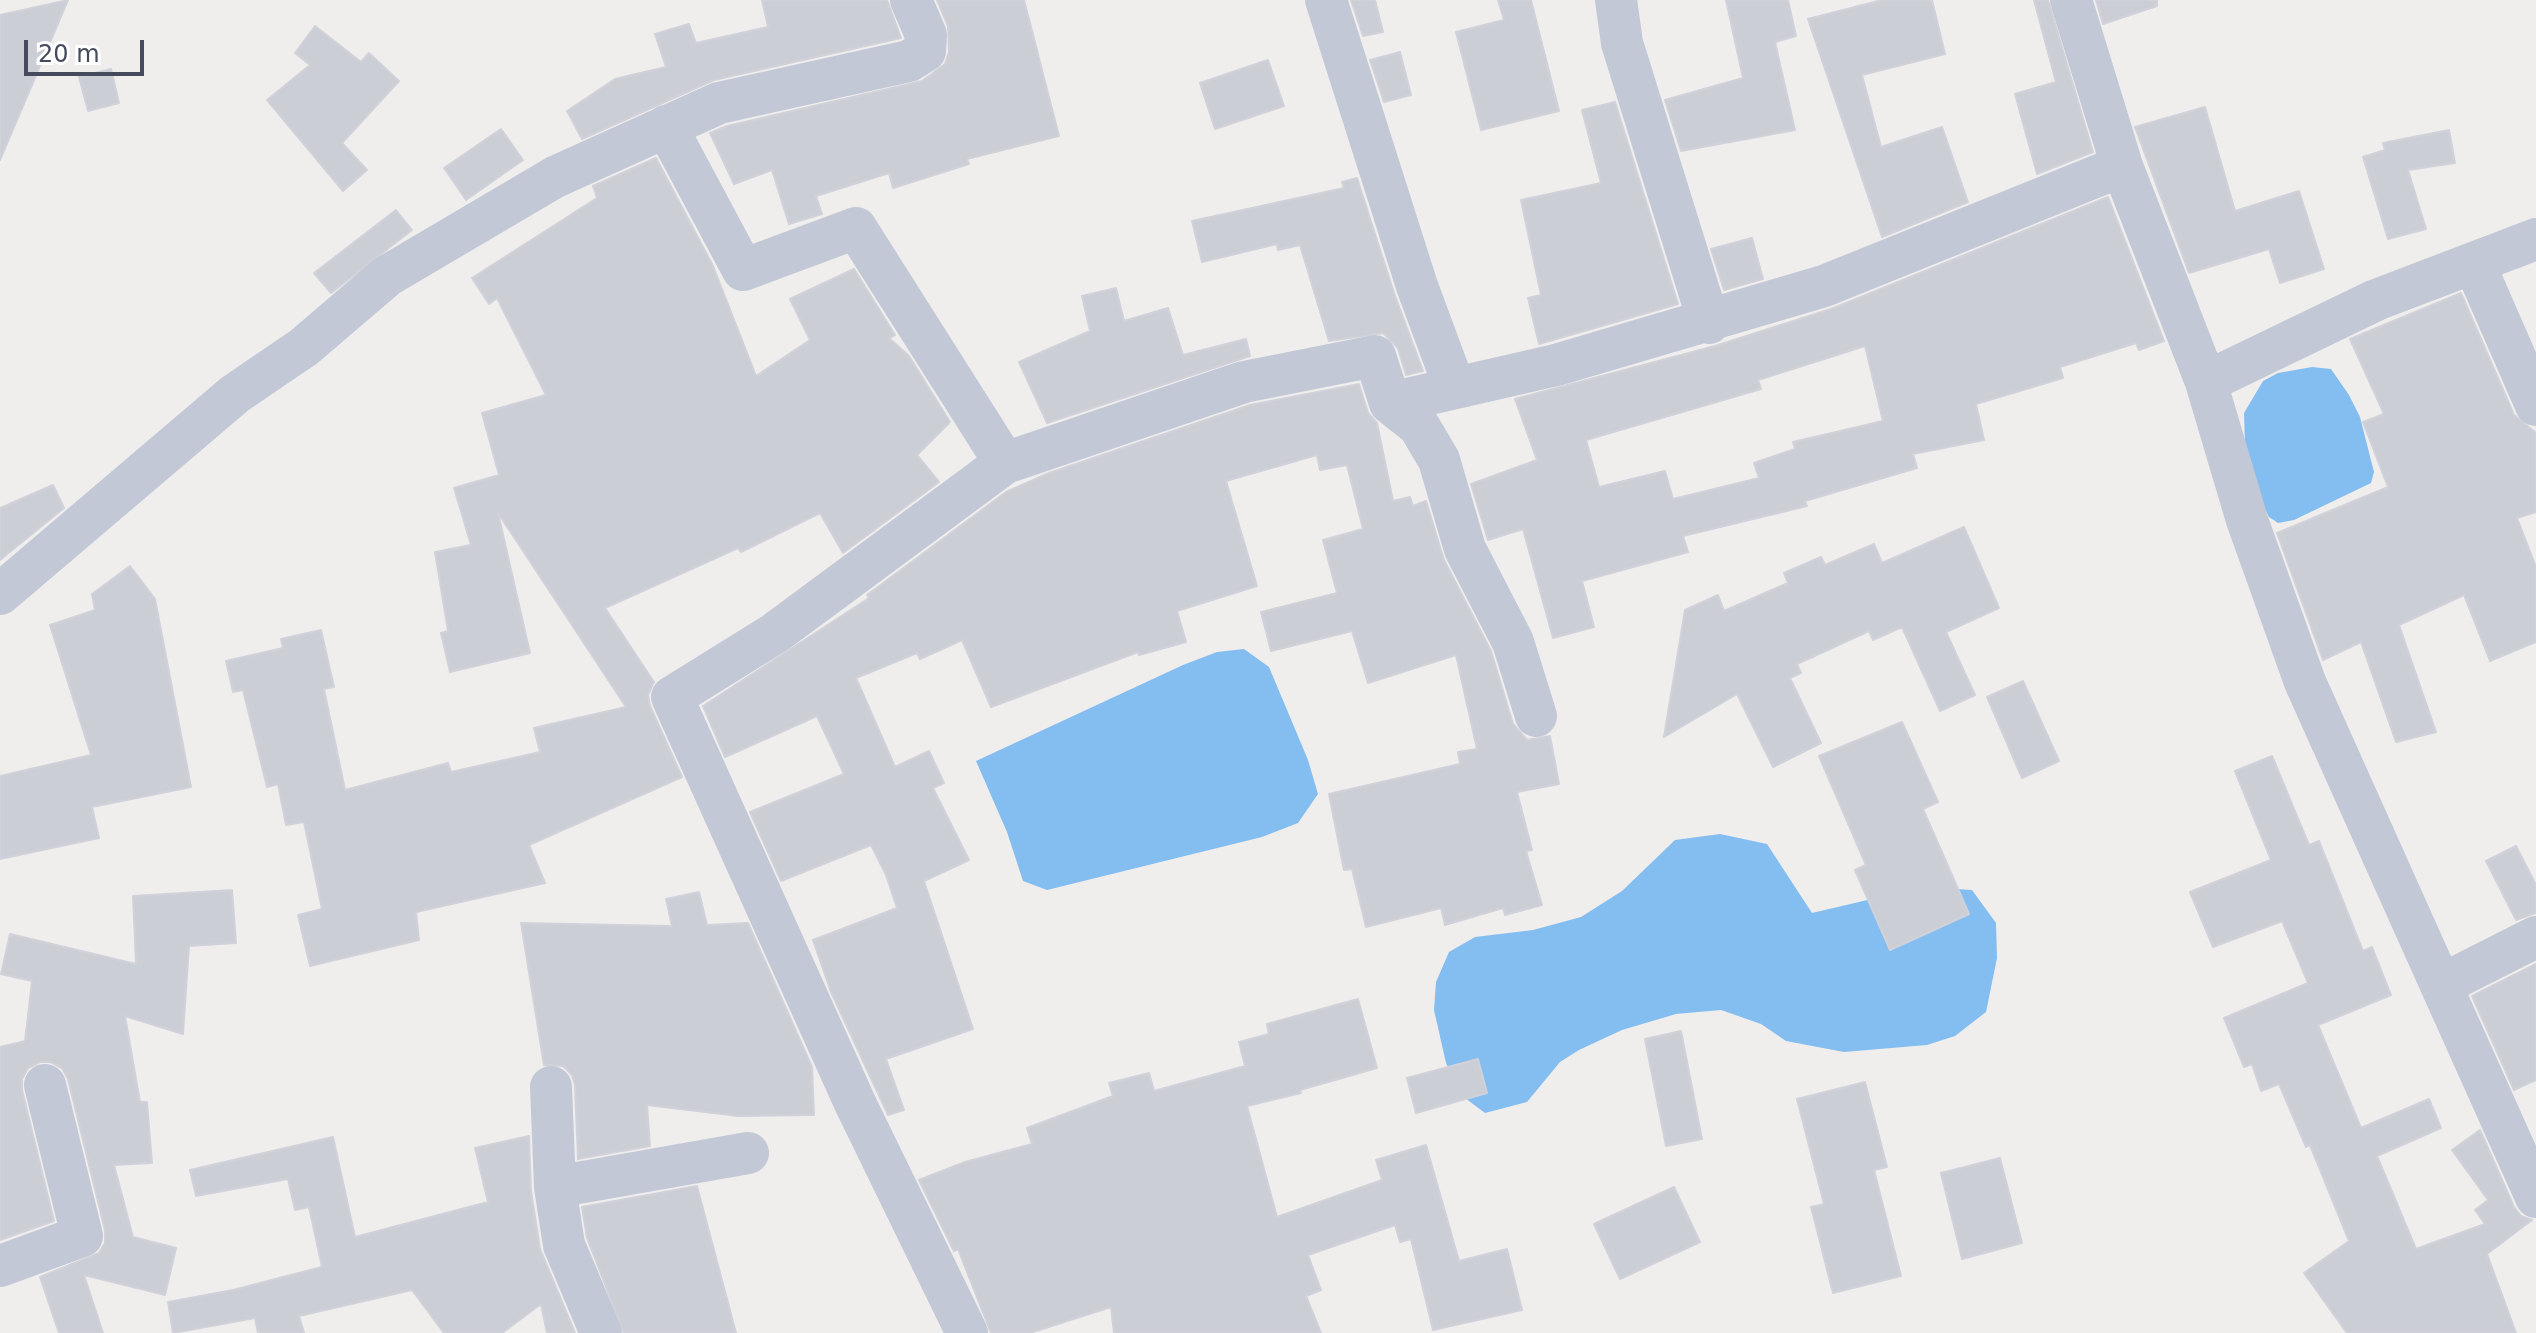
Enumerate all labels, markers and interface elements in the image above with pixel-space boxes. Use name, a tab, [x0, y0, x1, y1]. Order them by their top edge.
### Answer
scale bar	[28, 24, 148, 74]
text: 20 m	[38, 40, 100, 68]

